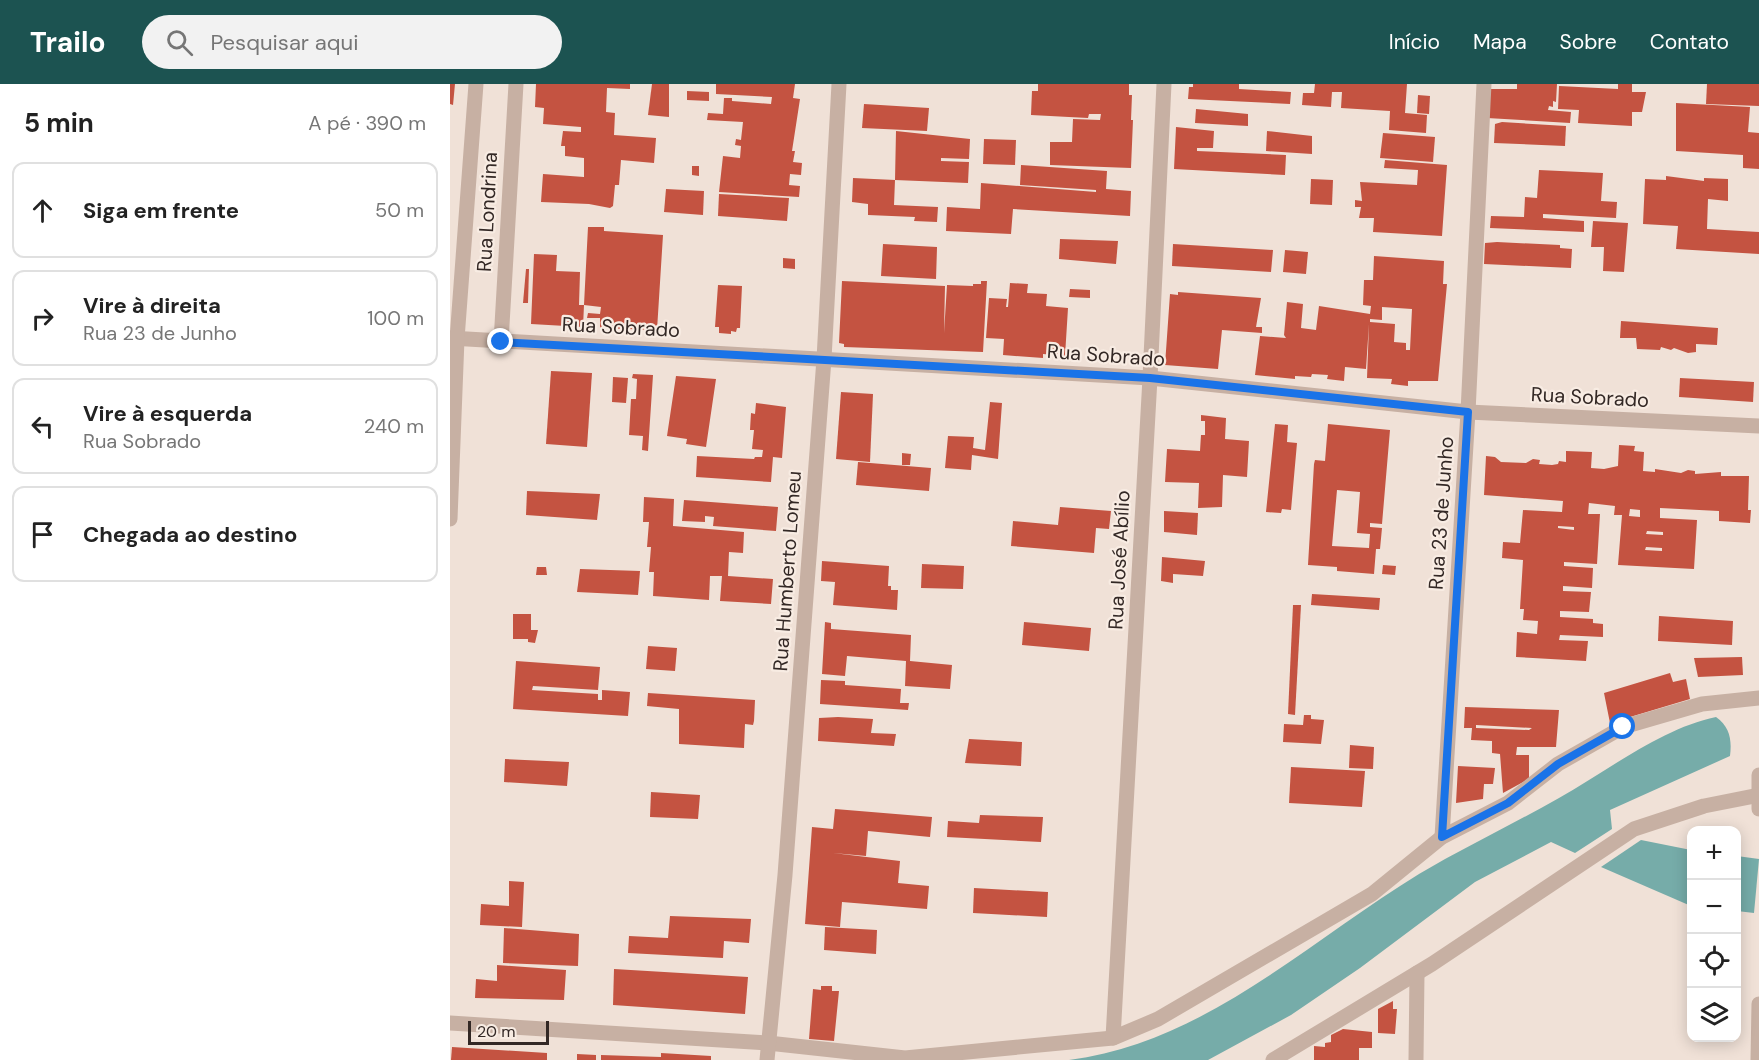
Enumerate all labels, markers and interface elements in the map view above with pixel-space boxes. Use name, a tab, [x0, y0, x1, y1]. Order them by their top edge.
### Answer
search box	[142, 15, 562, 69]
text: Trailo	[30, 24, 106, 61]
icon: search	[163, 26, 196, 59]
text: Pesquisar aqui	[211, 28, 359, 57]
text: Início	[1389, 28, 1440, 56]
text: Mapa	[1473, 28, 1527, 56]
text: Sobre	[1560, 28, 1617, 56]
text: Contato	[1650, 28, 1729, 56]
text: 5 min	[24, 106, 94, 140]
text: A pé · 390 m	[308, 110, 426, 136]
street label: Rua Londrina	[471, 151, 503, 273]
icon: ahead	[26, 194, 59, 227]
text: Siga em frente	[83, 196, 239, 225]
text: 50 m	[375, 197, 424, 223]
text: Vire à direita	[83, 291, 221, 320]
icon: right	[26, 302, 59, 335]
text: 100 m	[367, 305, 424, 331]
street label: Rua Sobrado	[561, 311, 681, 343]
text: Rua 23 de Junho	[83, 320, 237, 346]
route end	[487, 328, 513, 354]
street label: Rua Sobrado	[1046, 338, 1166, 372]
street label: Rua Sobrado	[1530, 381, 1650, 413]
text: Vire à esquerda	[83, 399, 252, 428]
icon: left	[26, 410, 59, 443]
text: 240 m	[364, 413, 424, 439]
text: Rua Sobrado	[83, 428, 201, 454]
street label: Rua 23 de Junho	[1423, 435, 1459, 591]
street label: Rua Humberto Lomeu	[767, 470, 807, 672]
street label: Rua José Abílio	[1102, 490, 1136, 630]
icon: arrive	[26, 518, 59, 551]
text: Chegada ao destino	[83, 520, 297, 549]
route start	[1609, 713, 1635, 739]
map controls	[1687, 826, 1741, 1042]
button: +	[1687, 826, 1741, 880]
button: −	[1687, 880, 1741, 934]
button: locate	[1687, 934, 1741, 988]
button: layers	[1687, 988, 1741, 1042]
scale bar	[468, 1018, 549, 1046]
text: 20 m	[477, 1021, 516, 1042]

